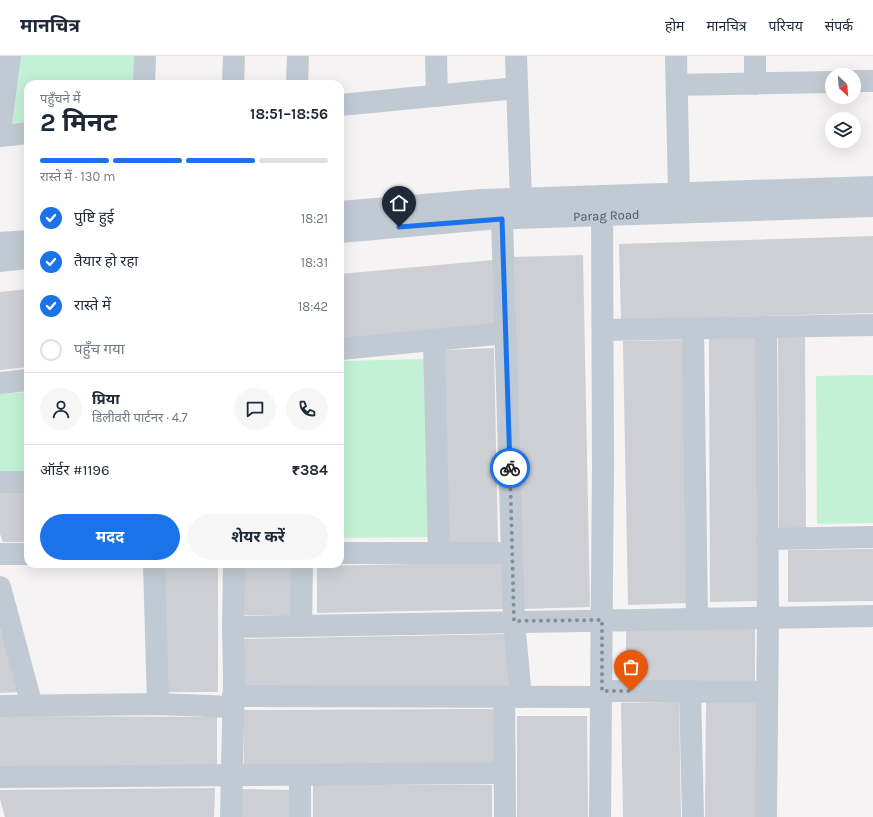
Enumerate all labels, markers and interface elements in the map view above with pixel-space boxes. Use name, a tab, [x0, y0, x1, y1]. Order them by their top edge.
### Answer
text: मानचित्र	[20, 15, 80, 37]
text: होम	[665, 18, 684, 35]
text: मानचित्र	[706, 18, 747, 35]
text: परिचय	[769, 18, 803, 35]
text: संपर्क	[825, 18, 853, 35]
north arrow	[825, 68, 861, 104]
map controls	[825, 68, 861, 148]
text: पहुँचने में	[40, 91, 81, 106]
text: 18:51–18:56	[250, 105, 328, 123]
text: 2 मिनट	[40, 107, 117, 138]
button: layers	[825, 112, 861, 148]
text: रास्ते में · 130 m	[40, 169, 115, 184]
pin	[382, 186, 416, 227]
icon: home	[388, 192, 410, 214]
icon: check	[40, 207, 62, 229]
street label: Parag Road	[573, 207, 640, 224]
text: पुष्टि हुई	[74, 208, 114, 226]
text: 18:21	[301, 211, 328, 226]
icon: check	[40, 251, 62, 273]
text: तैयार हो रहा	[74, 252, 138, 270]
text: 18:31	[301, 255, 328, 270]
icon: check	[40, 295, 62, 317]
text: रास्ते में	[74, 296, 111, 314]
text: 18:42	[298, 299, 328, 314]
text: पहुँच गया	[74, 340, 125, 358]
button: person	[40, 388, 82, 430]
button: chat	[234, 388, 276, 430]
button: phone	[286, 388, 328, 430]
text: प्रिया	[92, 390, 120, 408]
text: डिलीवरी पार्टनर · 4.7	[92, 410, 188, 425]
courier	[490, 448, 530, 488]
icon: bike	[499, 457, 521, 479]
text: ऑर्डर #1196	[40, 461, 110, 479]
text: ₹384	[291, 461, 328, 479]
button: मदद	[40, 514, 180, 560]
button: शेयर करें	[188, 514, 328, 560]
pin	[614, 650, 648, 691]
icon: bag	[620, 656, 642, 678]

